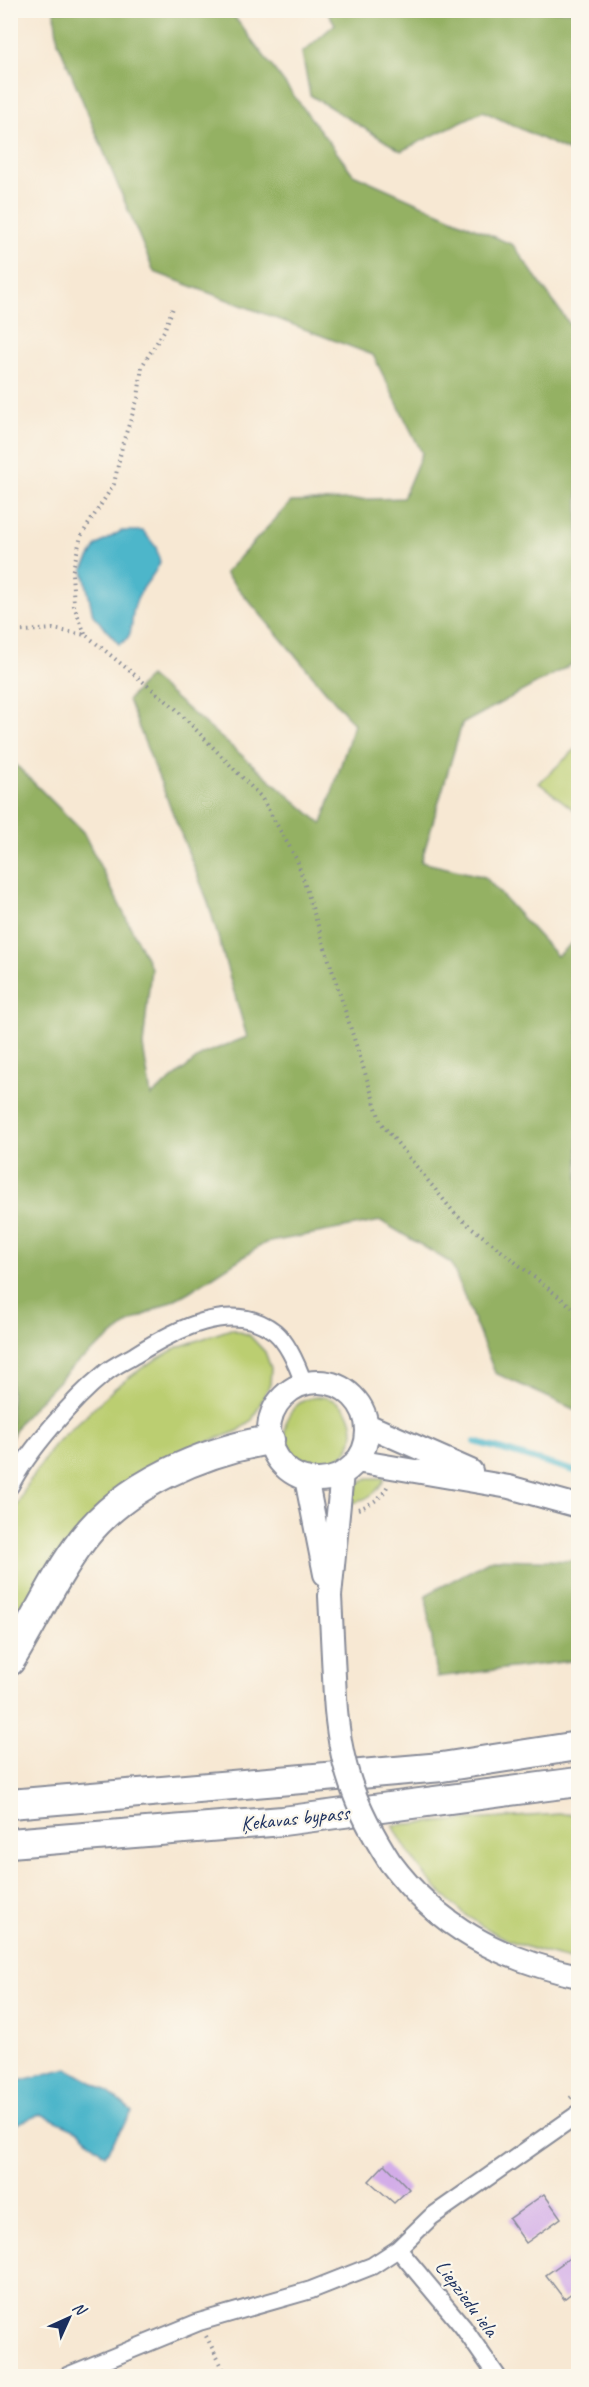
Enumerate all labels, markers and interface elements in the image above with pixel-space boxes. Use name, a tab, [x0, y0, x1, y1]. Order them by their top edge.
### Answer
street label: Ķekavas bypass	[240, 1799, 352, 1837]
street label: Liepziedu iela	[430, 2255, 505, 2343]
north arrow	[39, 2288, 99, 2348]
text: N	[68, 2298, 92, 2321]

